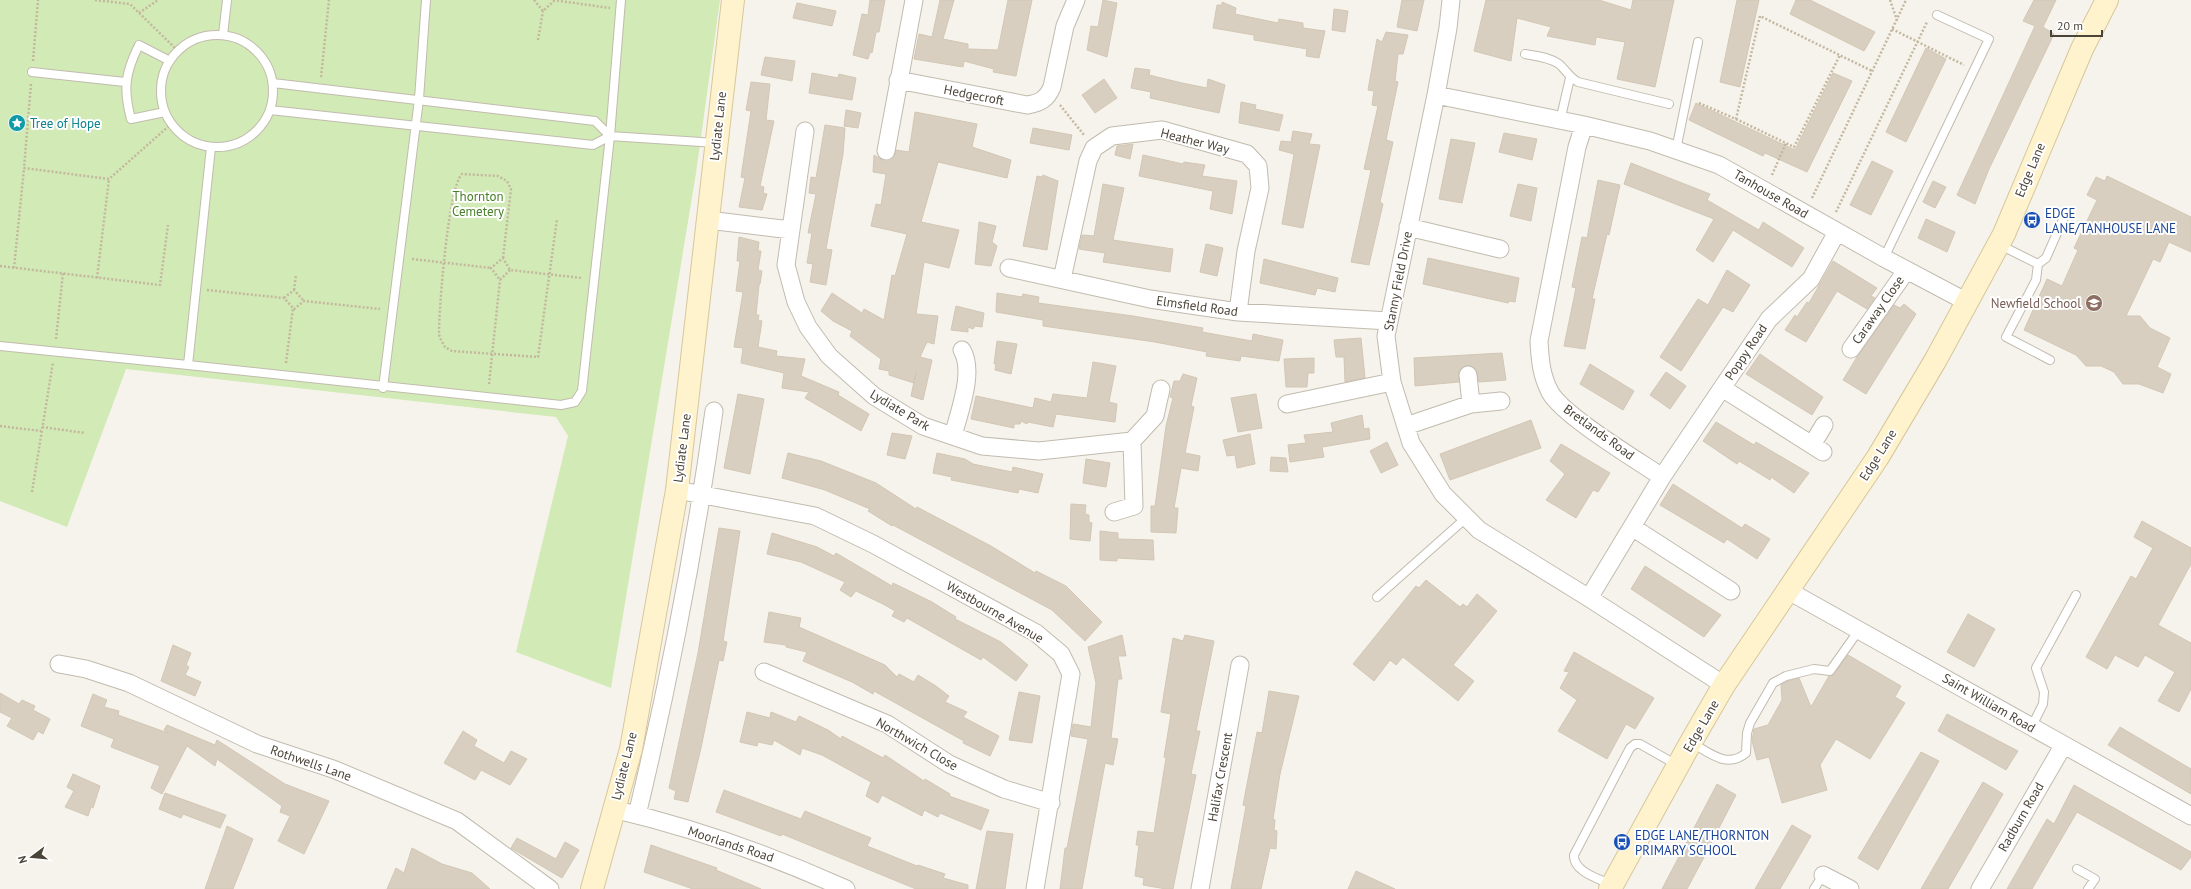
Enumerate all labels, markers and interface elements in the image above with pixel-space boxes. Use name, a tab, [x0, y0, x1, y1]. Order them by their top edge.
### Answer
scale bar	[2051, 12, 2102, 38]
text: 20 m	[2057, 18, 2083, 33]
street label: Hedgecroft	[942, 81, 1006, 109]
street label: Lydiate Lane	[706, 91, 730, 161]
place icon: Tree of Hope	[7, 113, 27, 133]
place label: Tree of Hope	[30, 115, 101, 132]
street label: Heather Way	[1159, 124, 1231, 158]
street label: Edge Lane	[2011, 140, 2049, 200]
street label: Tanhouse Road	[1731, 166, 1811, 222]
park label: Thornton Cemetery	[452, 188, 504, 220]
place label: EDGE LANE/TANHOUSE LANE	[2045, 205, 2176, 237]
bus stop icon: EDGE LANE/TANHOUSE LANE	[2022, 210, 2042, 230]
street label: Stanny Field Drive	[1380, 230, 1416, 332]
street label: Caraway Close	[1848, 272, 1908, 348]
street label: Elmsfield Road	[1155, 292, 1239, 320]
school or university icon: Newfield School	[2084, 293, 2104, 313]
place label: Newfield School	[1991, 295, 2081, 312]
street label: Poppy Road	[1721, 321, 1771, 383]
street label: Lydiate Park	[867, 386, 934, 435]
street label: Bretlands Road	[1560, 400, 1638, 464]
street label: Lydiate Lane	[669, 413, 695, 483]
street label: Edge Lane	[1856, 426, 1900, 484]
street label: Westbourne Avenue	[943, 577, 1047, 647]
street label: Saint William Road	[1939, 669, 2039, 737]
street label: Edge Lane	[1679, 697, 1723, 755]
street label: Northwich Close	[873, 714, 961, 774]
street label: Lydiate Lane	[607, 730, 641, 802]
street label: Halifax Crescent	[1204, 731, 1236, 823]
street label: Rothwells Lane	[268, 741, 354, 785]
street label: Radburn Road	[1994, 779, 2048, 855]
street label: Moorlands Road	[686, 822, 776, 866]
place label: EDGE LANE/THORNTON PRIMARY SCHOOL	[1635, 827, 1769, 859]
bus stop icon: EDGE LANE/THORNTON PRIMARY SCHOOL	[1612, 832, 1632, 852]
north arrow	[12, 837, 52, 877]
text: N	[15, 854, 30, 865]

